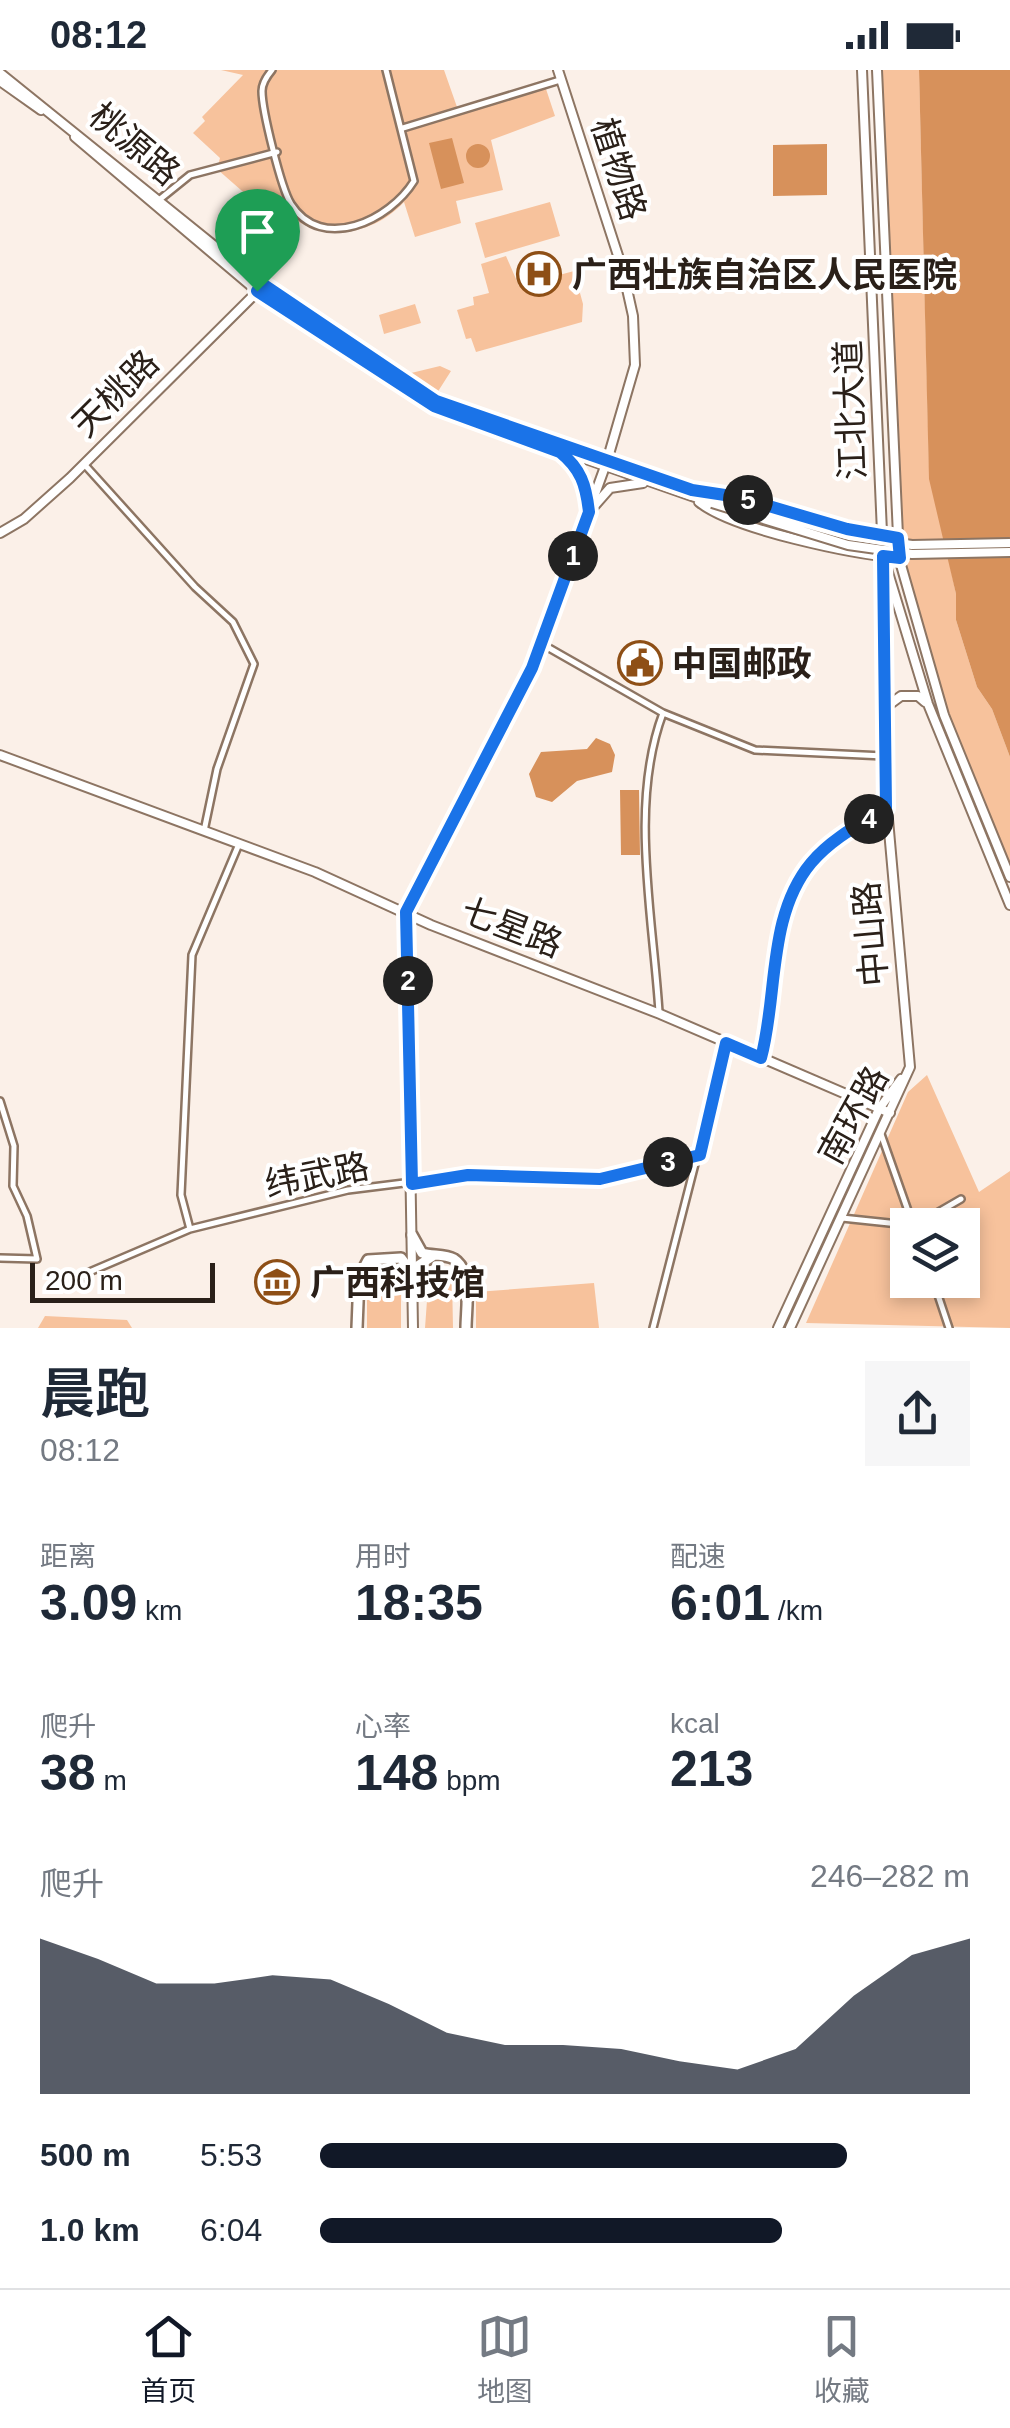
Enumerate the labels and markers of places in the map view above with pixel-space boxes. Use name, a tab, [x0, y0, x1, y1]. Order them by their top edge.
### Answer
pin	[215, 189, 300, 292]
hospital icon: 广西壮族自治区人民医院	[516, 251, 562, 297]
place label: 广西壮族自治区人民医院	[572, 255, 957, 294]
pin: 5	[723, 475, 773, 525]
pin: 1	[548, 531, 598, 581]
public building icon: 中国邮政	[617, 640, 663, 686]
place label: 中国邮政	[672, 644, 812, 683]
pin: 4	[844, 794, 894, 844]
pin: 2	[383, 956, 433, 1006]
pin: 3	[643, 1137, 693, 1187]
museum icon: 广西科技馆	[254, 1259, 300, 1305]
place label: 广西科技馆	[310, 1263, 485, 1302]

